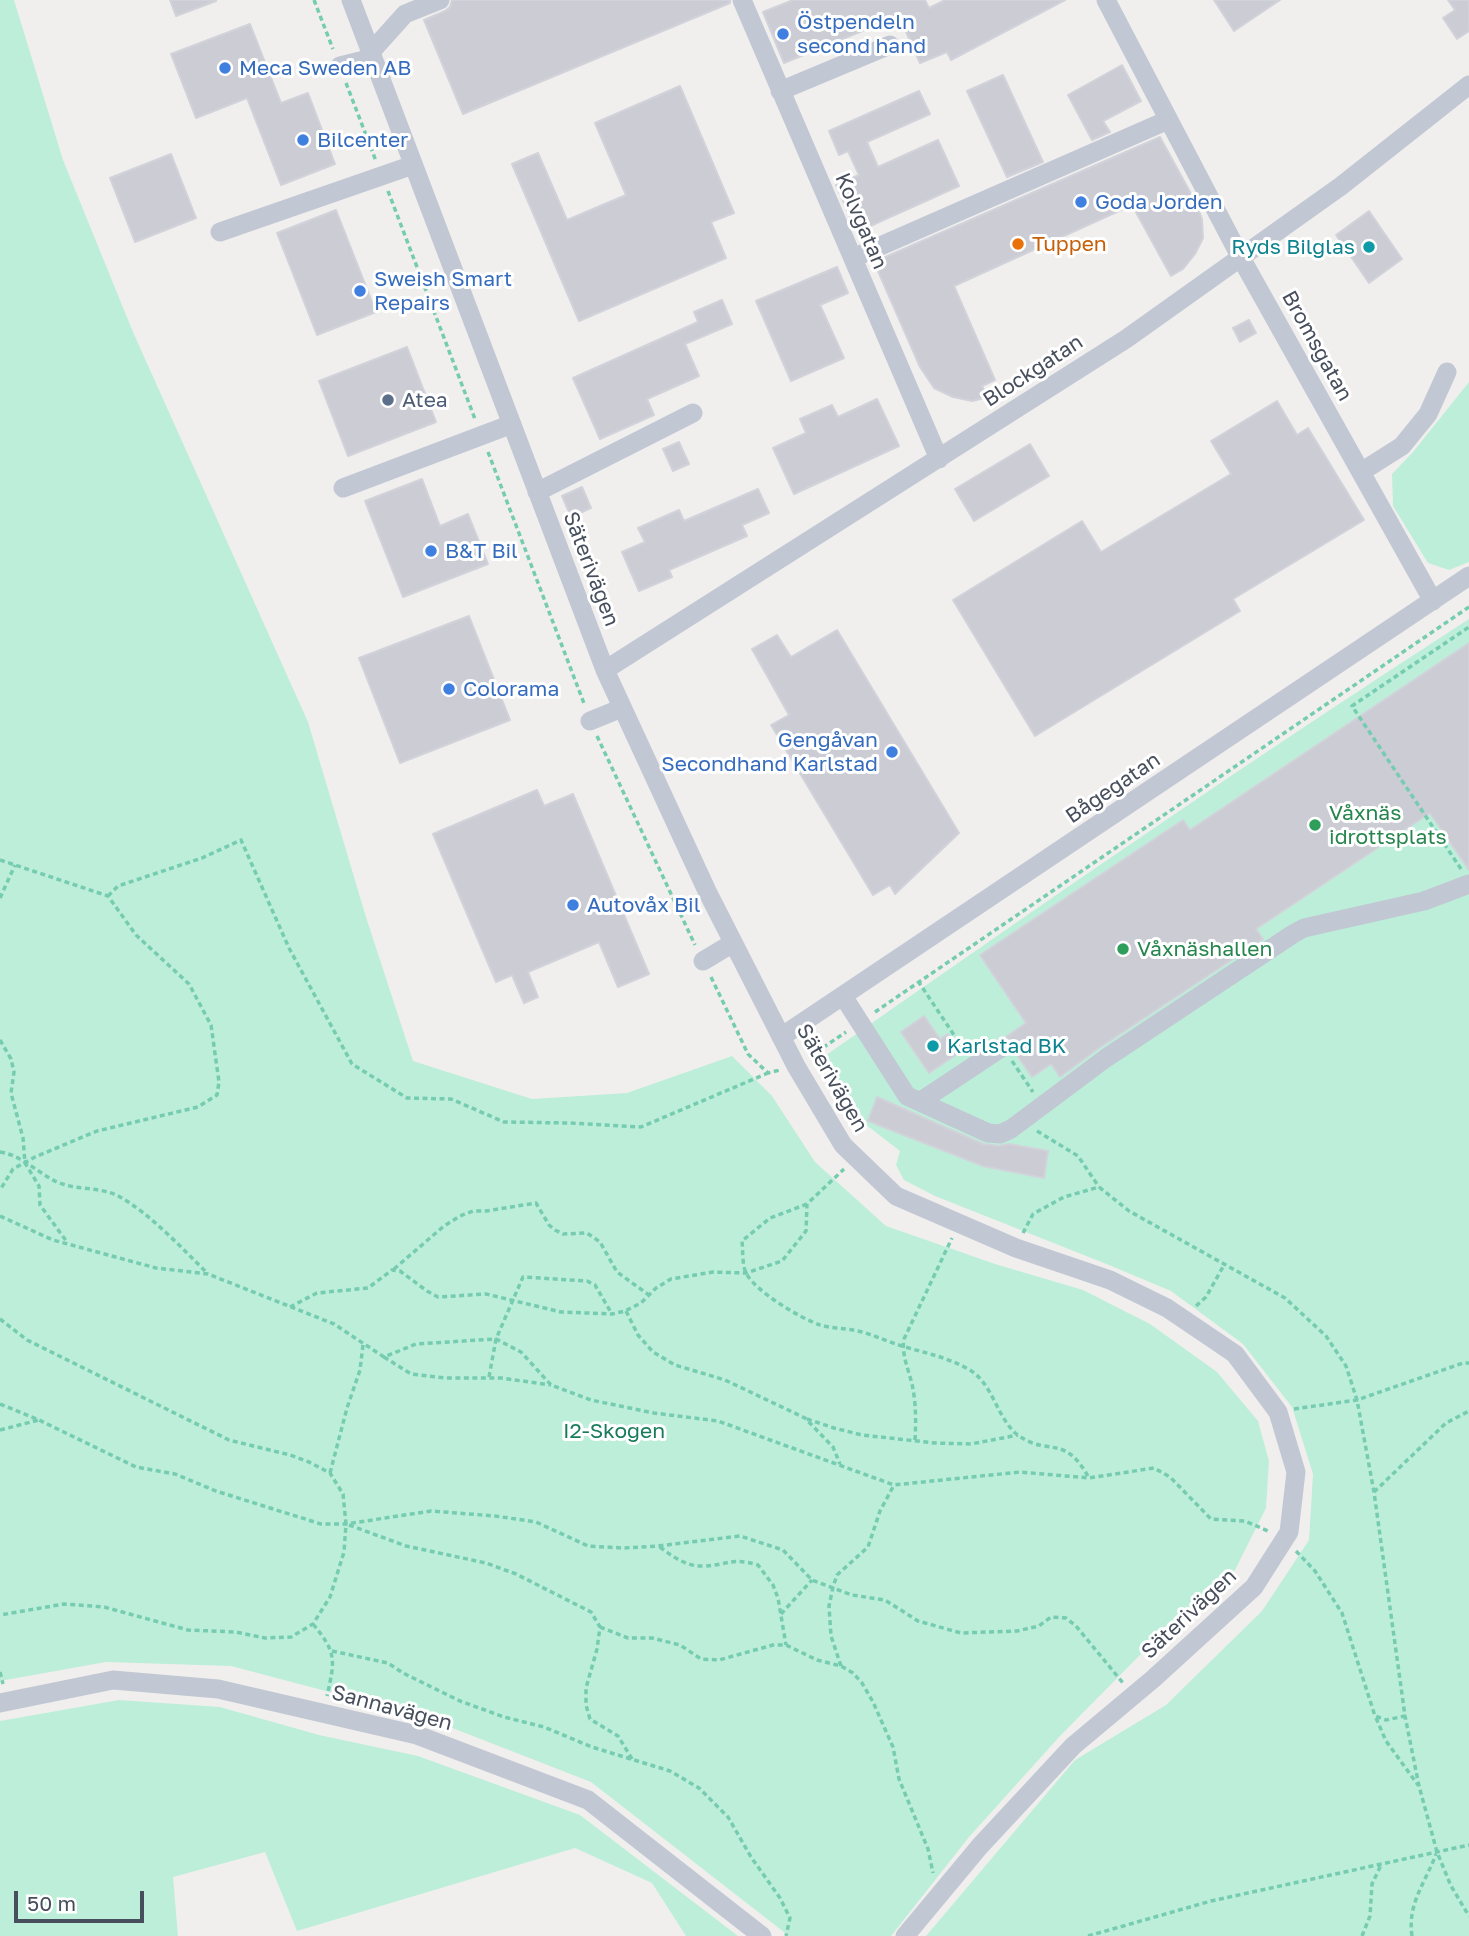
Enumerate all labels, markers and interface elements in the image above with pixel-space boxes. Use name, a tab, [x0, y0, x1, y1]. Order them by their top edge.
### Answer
place label: Östpendeln second hand	[797, 9, 926, 59]
marker: Östpendeln second hand	[775, 26, 791, 42]
place label: Meca Sweden AB	[239, 55, 411, 81]
marker: Meca Sweden AB	[217, 60, 233, 76]
place label: Bilcenter	[317, 127, 408, 153]
marker: Bilcenter	[295, 132, 311, 148]
street label: Kolvgatan	[829, 169, 893, 273]
place label: Goda Jorden	[1095, 189, 1223, 215]
marker: Goda Jorden	[1073, 194, 1089, 210]
place label: Tuppen	[1032, 231, 1107, 257]
place label: Ryds Bilglas	[1231, 234, 1355, 260]
marker: Tuppen	[1010, 236, 1026, 252]
marker: Ryds Bilglas	[1361, 239, 1377, 255]
place label: Sweish Smart Repairs	[374, 266, 512, 316]
marker: Sweish Smart Repairs	[352, 283, 368, 299]
street label: Bromsgatan	[1276, 286, 1358, 406]
street label: Blockgatan	[978, 329, 1088, 413]
place label: Atea	[402, 387, 448, 413]
marker: Atea	[380, 392, 396, 408]
street label: Säterivägen	[558, 508, 624, 630]
place label: B&T Bil	[445, 538, 518, 564]
marker: B&T Bil	[423, 543, 439, 559]
place label: Colorama	[463, 676, 559, 702]
marker: Colorama	[441, 681, 457, 697]
place label: Gengåvan Secondhand Karlstad	[661, 727, 878, 777]
marker: Gengåvan Secondhand Karlstad	[884, 744, 900, 760]
street label: Bågegatan	[1061, 747, 1165, 829]
place label: Våxnäs idrottsplats	[1329, 800, 1447, 850]
marker: Våxnäs idrottsplats	[1307, 817, 1323, 833]
place label: Autovåx Bil	[587, 892, 700, 918]
marker: Autovåx Bil	[565, 897, 581, 913]
place label: Våxnäshallen	[1137, 936, 1272, 962]
marker: Våxnäshallen	[1115, 941, 1131, 957]
street label: Säterivägen	[791, 1019, 873, 1137]
place label: Karlstad BK	[947, 1033, 1066, 1059]
marker: Karlstad BK	[925, 1038, 941, 1054]
park label: I2-Skogen	[563, 1418, 665, 1444]
street label: Säterivägen	[1136, 1564, 1242, 1664]
street label: Sannavägen	[329, 1680, 455, 1736]
scale bar	[18, 1876, 147, 1920]
text: 50 m	[27, 1890, 76, 1916]

